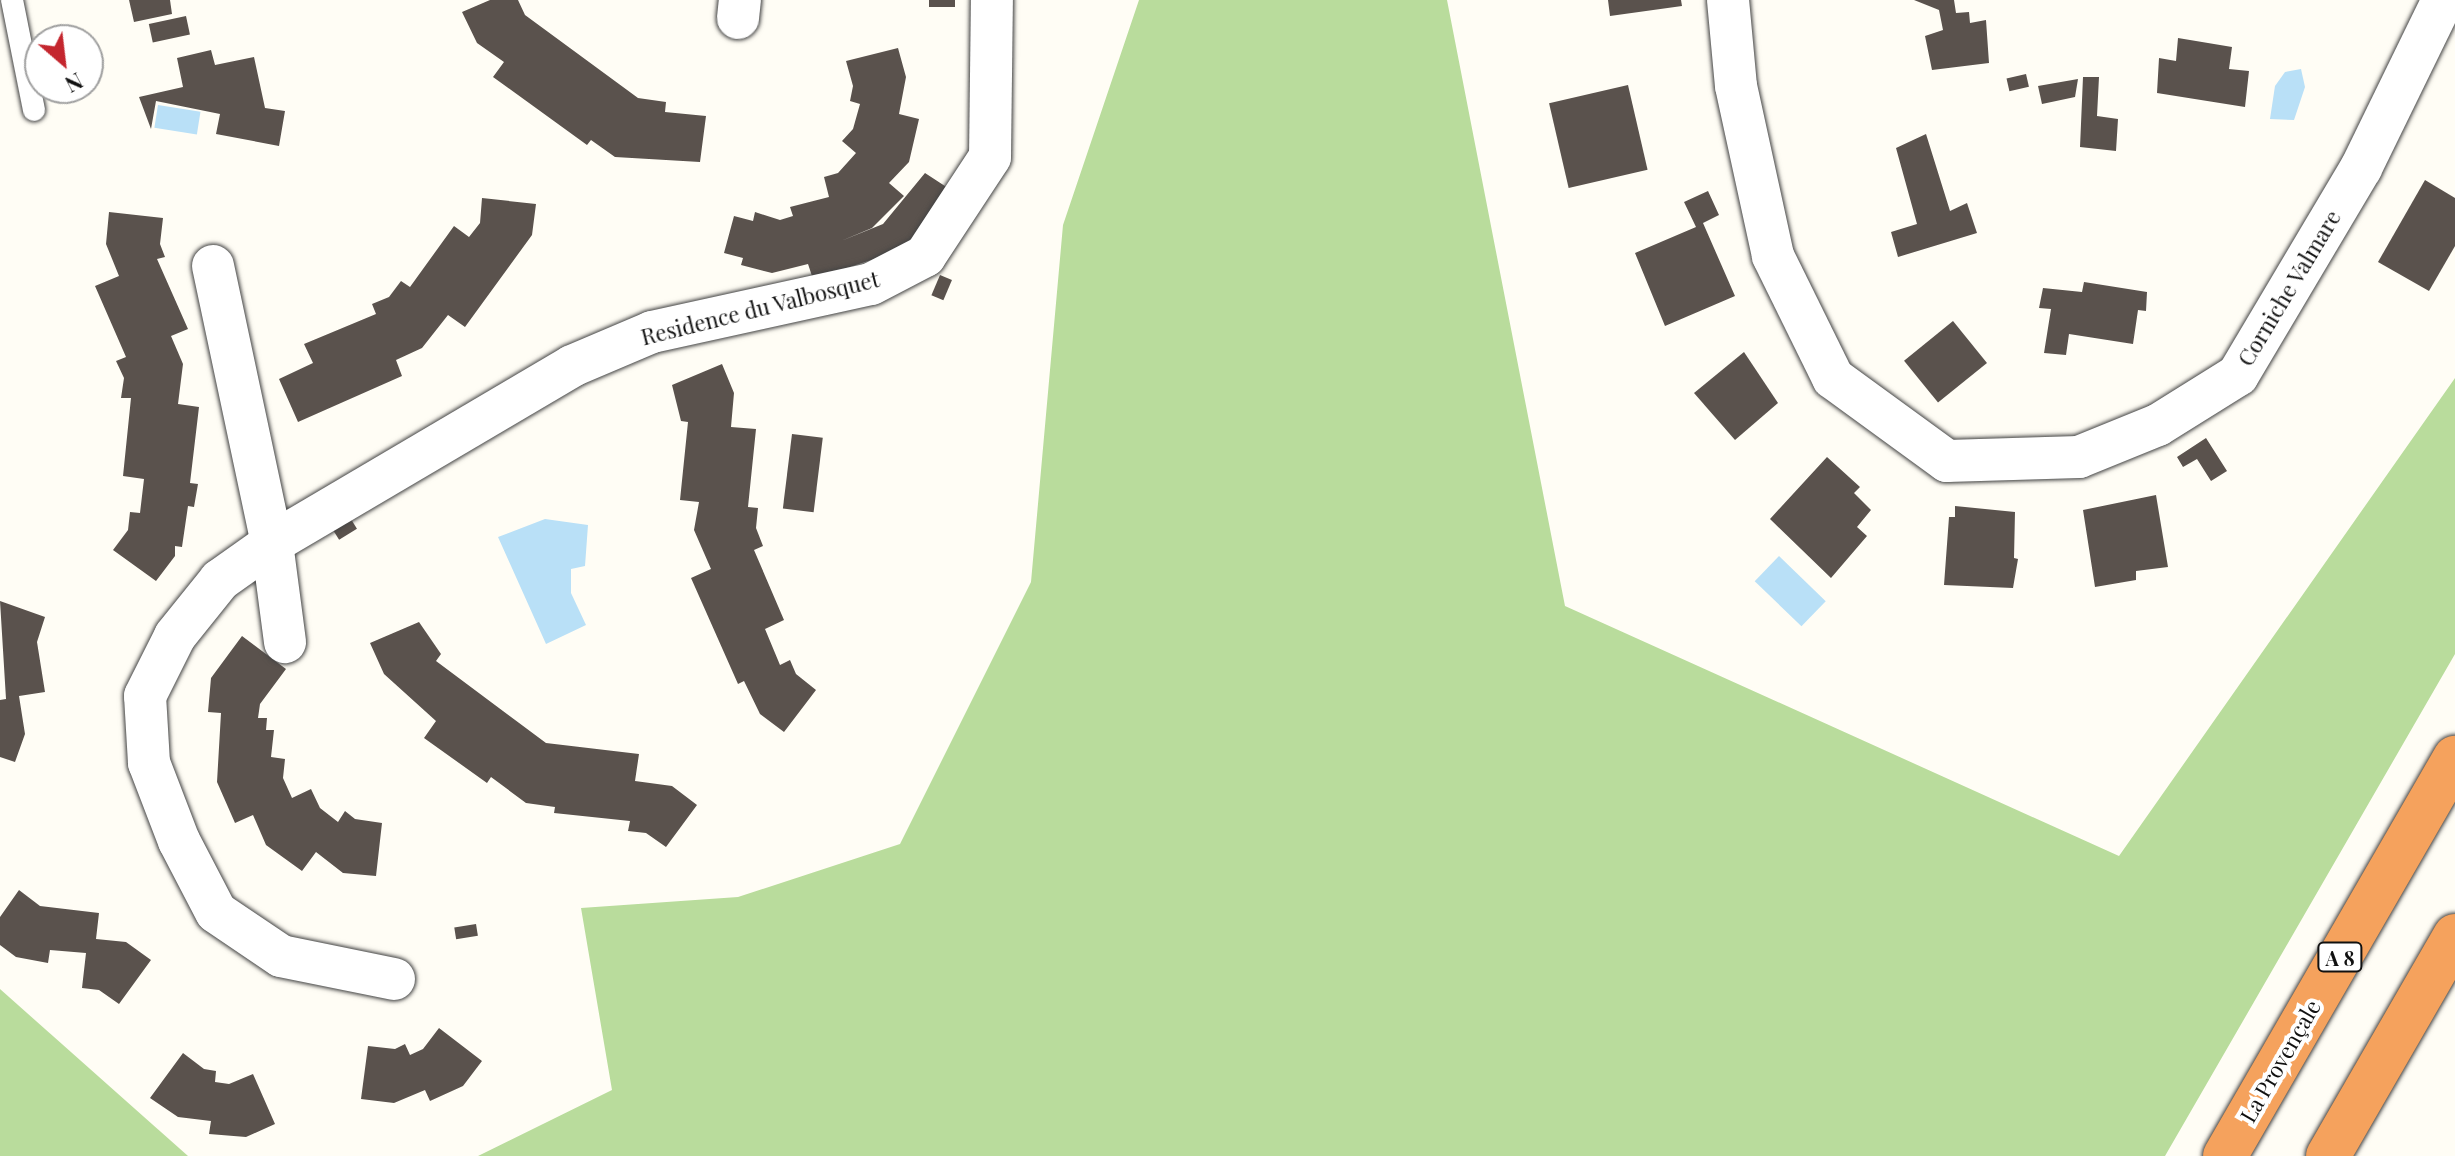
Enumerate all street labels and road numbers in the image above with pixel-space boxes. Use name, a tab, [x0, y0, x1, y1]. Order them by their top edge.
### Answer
street label: Corniche Valmare	[2232, 205, 2346, 371]
street label: Residence du Valbosquet	[638, 266, 882, 350]
road number: A 8	[2316, 941, 2364, 973]
street label: La Provençale	[2234, 995, 2326, 1127]

